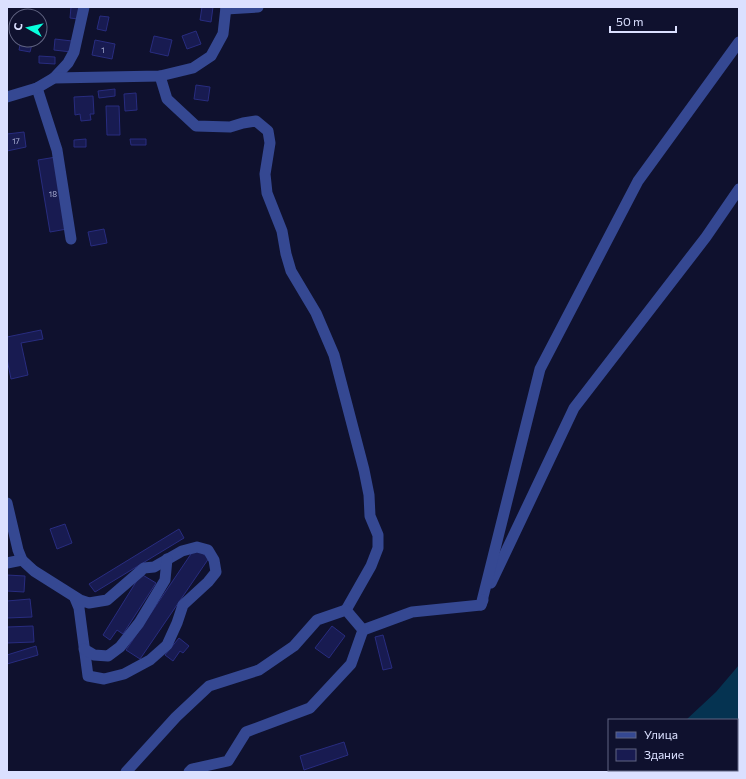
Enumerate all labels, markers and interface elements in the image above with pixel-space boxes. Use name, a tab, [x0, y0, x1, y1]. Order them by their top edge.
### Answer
north arrow	[8, 8, 48, 48]
scale bar	[610, 8, 676, 34]
text: 50 m	[616, 14, 644, 28]
text: С	[11, 21, 25, 31]
house number: 1	[101, 45, 105, 55]
house number: 17	[12, 136, 20, 146]
house number: 18	[49, 189, 57, 199]
legend	[608, 719, 738, 771]
text: Улица	[644, 727, 678, 741]
text: Здание	[644, 747, 684, 761]

